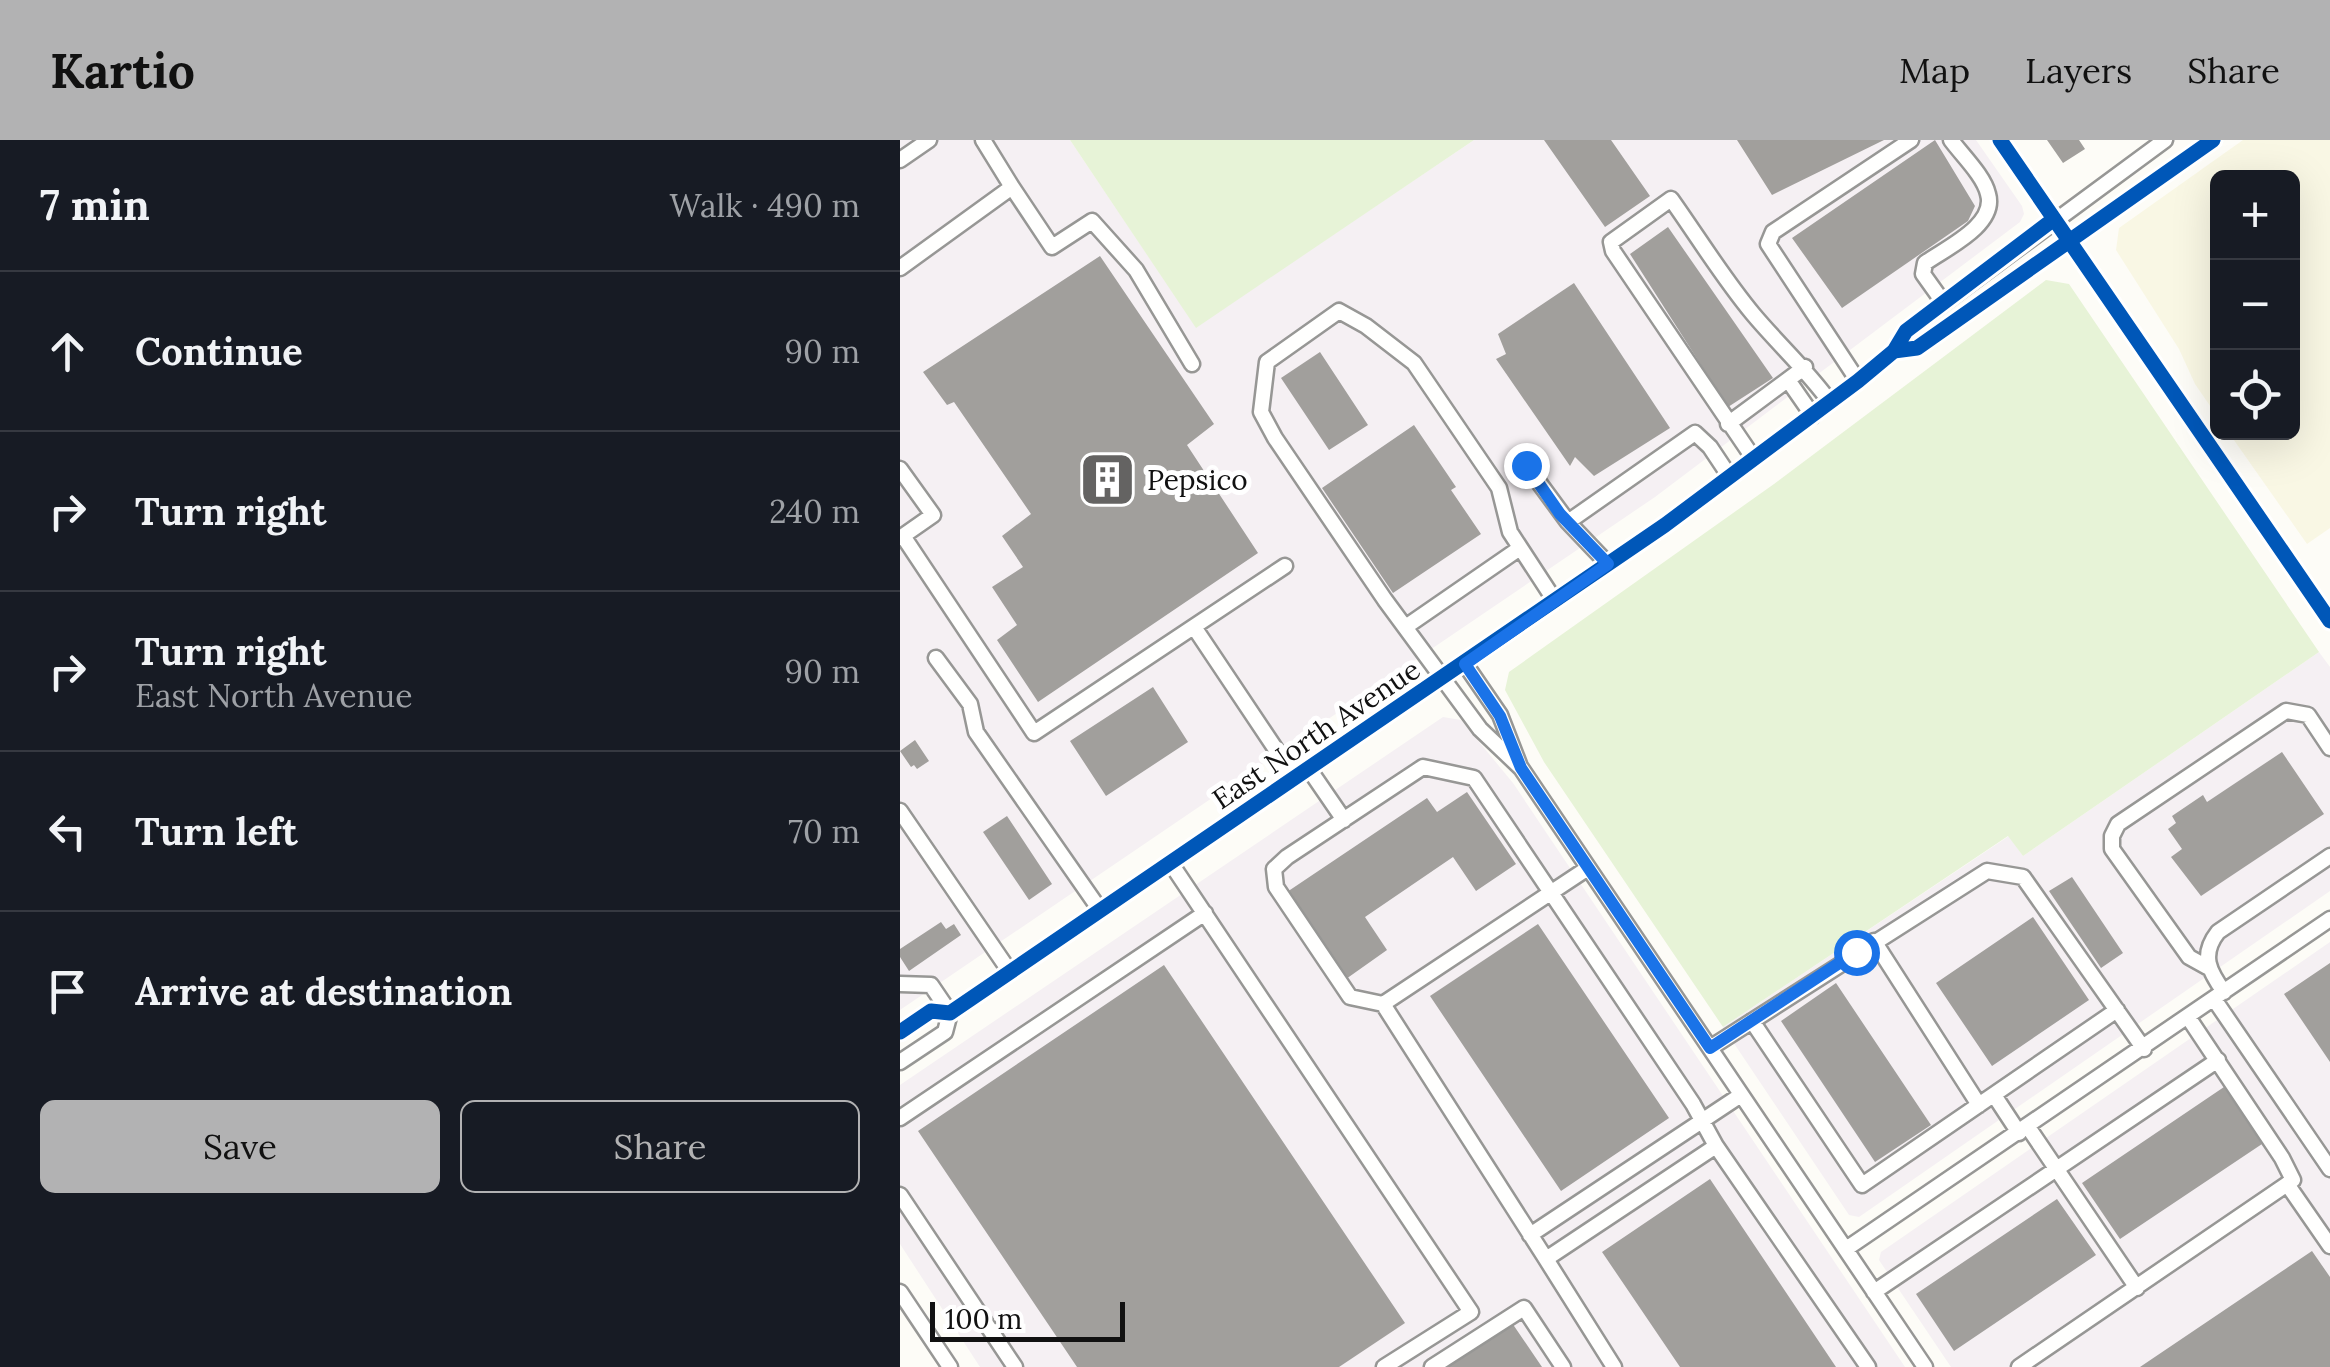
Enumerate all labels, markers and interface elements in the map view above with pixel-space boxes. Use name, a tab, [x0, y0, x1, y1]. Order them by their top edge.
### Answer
text: Kartio	[50, 40, 195, 101]
text: Map	[1899, 48, 1970, 93]
text: Layers	[2025, 48, 2132, 93]
text: Share	[2187, 48, 2280, 93]
map controls	[2210, 170, 2300, 440]
button: +	[2210, 170, 2300, 260]
text: 7 min	[40, 178, 150, 232]
text: Walk · 490 m	[669, 185, 860, 226]
button: −	[2210, 260, 2300, 350]
icon: ahead	[40, 324, 95, 379]
text: Continue	[135, 327, 303, 375]
text: 90 m	[785, 331, 860, 372]
button: locate	[2210, 350, 2300, 440]
route end	[1504, 443, 1550, 489]
building icon: Pepsico	[1078, 450, 1138, 510]
place label: Pepsico	[1147, 462, 1248, 498]
icon: right	[40, 484, 95, 539]
text: Turn right	[135, 487, 326, 535]
text: 240 m	[769, 491, 860, 532]
text: Turn right	[135, 627, 326, 675]
icon: right	[40, 644, 95, 699]
text: 90 m	[785, 651, 860, 692]
street label: East North Avenue	[1205, 651, 1427, 817]
text: East North Avenue	[135, 675, 412, 716]
icon: left	[40, 804, 95, 859]
text: Turn left	[135, 807, 298, 855]
text: 70 m	[788, 811, 860, 852]
route start	[1834, 930, 1880, 976]
icon: arrive	[40, 964, 95, 1019]
text: Arrive at destination	[135, 967, 512, 1015]
button: Save	[40, 1100, 440, 1193]
button: Share	[460, 1100, 860, 1193]
scale bar	[930, 1297, 1125, 1342]
text: 100 m	[945, 1301, 1022, 1337]

